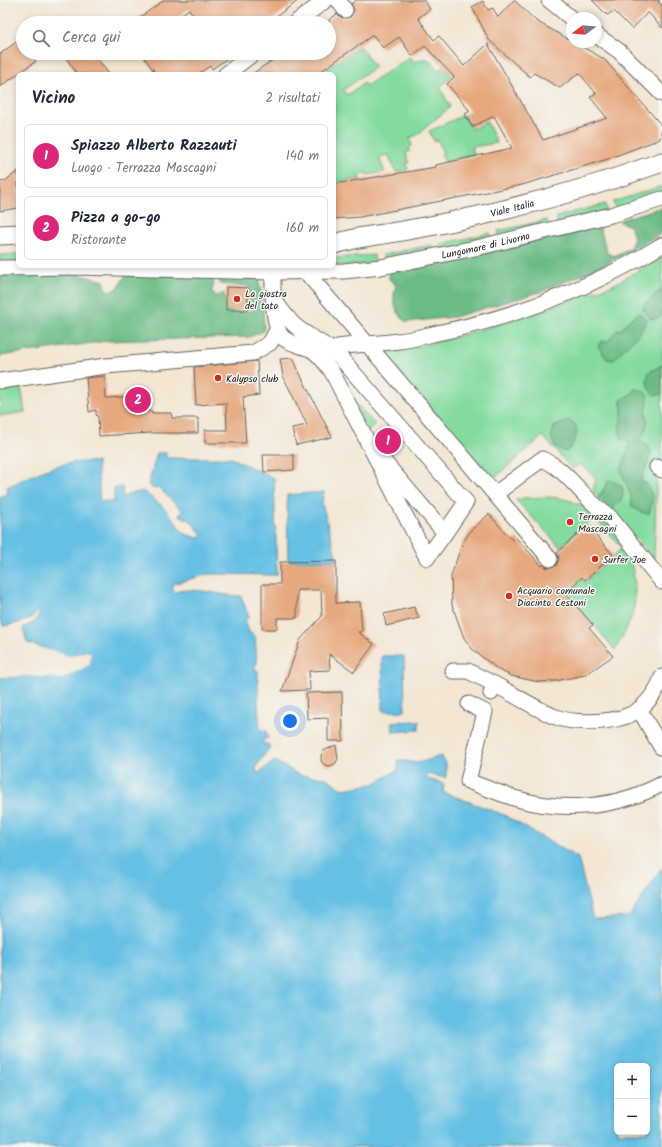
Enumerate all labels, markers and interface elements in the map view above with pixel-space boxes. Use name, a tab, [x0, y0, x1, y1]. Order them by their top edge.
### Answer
north arrow	[566, 12, 602, 48]
search box	[16, 16, 336, 60]
text: Cerca qui	[62, 26, 120, 50]
icon: search	[30, 27, 52, 49]
text: Vicino	[32, 85, 75, 112]
text: 2 risultati	[266, 88, 320, 109]
text: Spiazzo Alberto Razzauti	[71, 134, 237, 158]
text: 1	[44, 146, 48, 167]
text: 140 m	[286, 146, 319, 167]
text: Luogo · Terrazza Mascagni	[71, 158, 216, 179]
street label: Viale Italia	[489, 195, 536, 222]
text: Pizza a go-go	[71, 206, 160, 230]
text: 2	[42, 218, 50, 239]
text: 160 m	[286, 218, 319, 239]
street label: Lungomare di Livorno	[440, 228, 532, 264]
text: Ristorante	[71, 230, 126, 251]
place label: La giostra del tato	[245, 286, 287, 314]
marker: La giostra del tato	[232, 294, 242, 304]
place label: Kalypso club	[226, 371, 279, 387]
marker: Kalypso club	[213, 373, 223, 383]
pin: 2	[125, 385, 151, 415]
pin: 1	[375, 426, 401, 456]
place label: Terrazza Mascagni	[578, 509, 617, 537]
marker: Terrazza Mascagni	[565, 517, 575, 527]
place label: Surfer Joe	[603, 552, 646, 568]
marker: Surfer Joe	[590, 554, 600, 564]
place label: Acquario comunale Diacinto Cestoni	[517, 583, 595, 611]
marker: Acquario comunale Diacinto Cestoni	[504, 591, 514, 601]
your location	[280, 711, 300, 731]
map controls	[614, 1063, 650, 1135]
button: +	[614, 1063, 650, 1099]
button: −	[614, 1099, 650, 1135]

